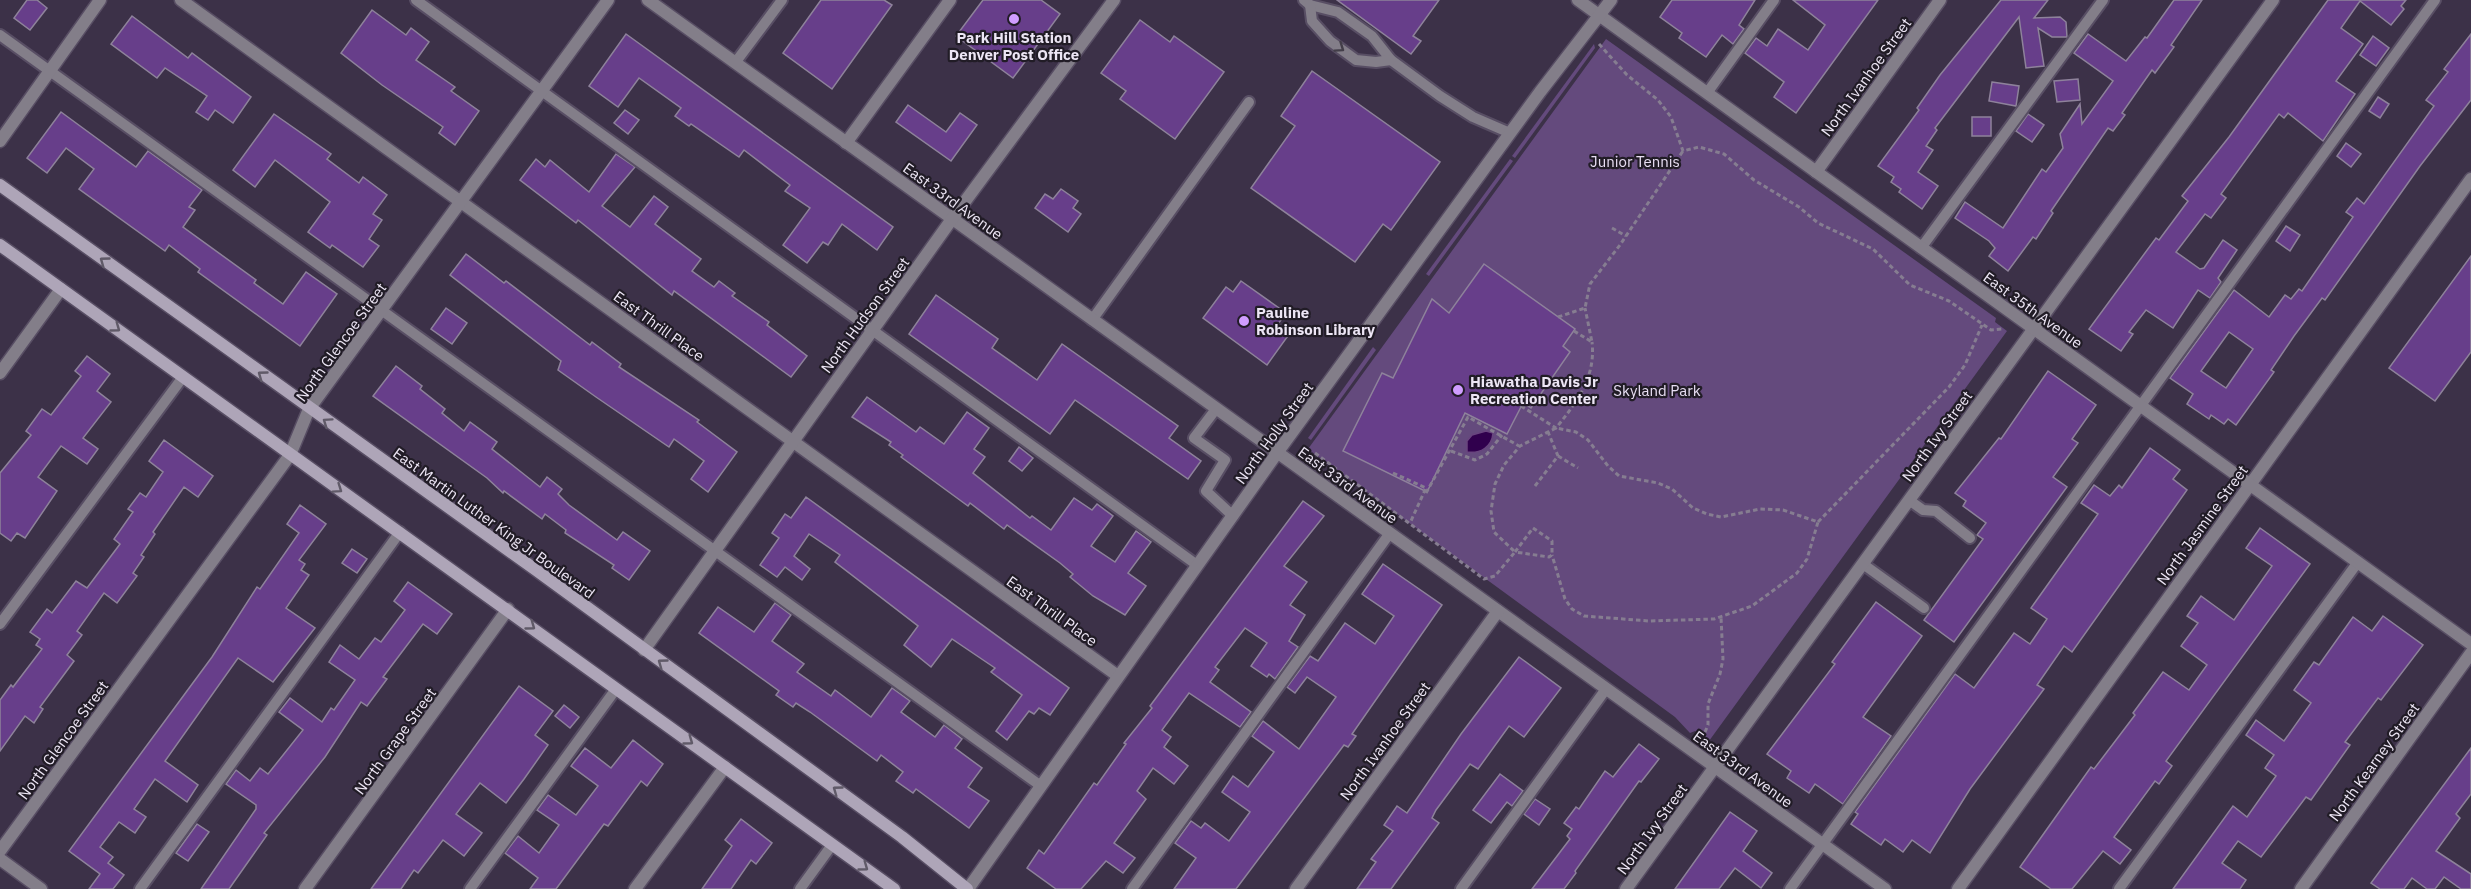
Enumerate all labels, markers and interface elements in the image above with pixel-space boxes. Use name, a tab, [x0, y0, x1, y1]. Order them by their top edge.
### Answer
marker: Park Hill Station Denver Post Office	[1007, 12, 1021, 26]
street label: North Ivanhoe Street	[1817, 14, 1915, 140]
place label: Park Hill Station Denver Post Office	[949, 28, 1079, 64]
one-way arrow	[1333, 41, 1344, 52]
park label: Junior Tennis	[1590, 152, 1680, 171]
street label: East 33rd Avenue	[899, 158, 1007, 244]
street label: North Hudson Street	[817, 253, 913, 377]
one-way arrow	[99, 257, 110, 268]
street label: East 35th Avenue	[1980, 268, 2086, 352]
street label: North Glencoe Street	[292, 279, 390, 405]
street label: East Thrill Place	[610, 287, 708, 365]
place label: Pauline Robinson Library	[1256, 303, 1375, 339]
marker: Pauline Robinson Library	[1237, 314, 1251, 328]
one-way arrow	[109, 321, 120, 332]
one-way arrow	[257, 371, 268, 382]
place label: Hiawatha Davis Jr Recreation Center	[1470, 372, 1598, 408]
street label: North Holly Street	[1231, 378, 1317, 488]
park label: Skyland Park	[1613, 381, 1701, 400]
marker: Hiawatha Davis Jr Recreation Center	[1451, 383, 1465, 397]
street label: North Ivy Street	[1898, 387, 1976, 485]
one-way arrow	[323, 418, 334, 429]
street label: East 33rd Avenue	[1294, 442, 1402, 528]
street label: East Martin Luther King Jr Boulevard	[389, 443, 599, 603]
street label: North Jasmine Street	[2152, 462, 2252, 588]
one-way arrow	[331, 482, 342, 493]
street label: East Thrill Place	[1003, 572, 1101, 650]
one-way arrow	[524, 619, 535, 630]
one-way arrow	[658, 659, 669, 670]
street label: North Glencoe Street	[14, 677, 112, 803]
street label: North Ivanhoe Street	[1336, 678, 1434, 804]
street label: North Grape Street	[350, 684, 440, 798]
street label: North Kearney Street	[2325, 699, 2423, 825]
street label: East 33rd Avenue	[1689, 726, 1797, 812]
one-way arrow	[682, 734, 693, 745]
street label: North Ivy Street	[1613, 780, 1691, 878]
one-way arrow	[833, 786, 844, 797]
one-way arrow	[857, 860, 868, 871]

